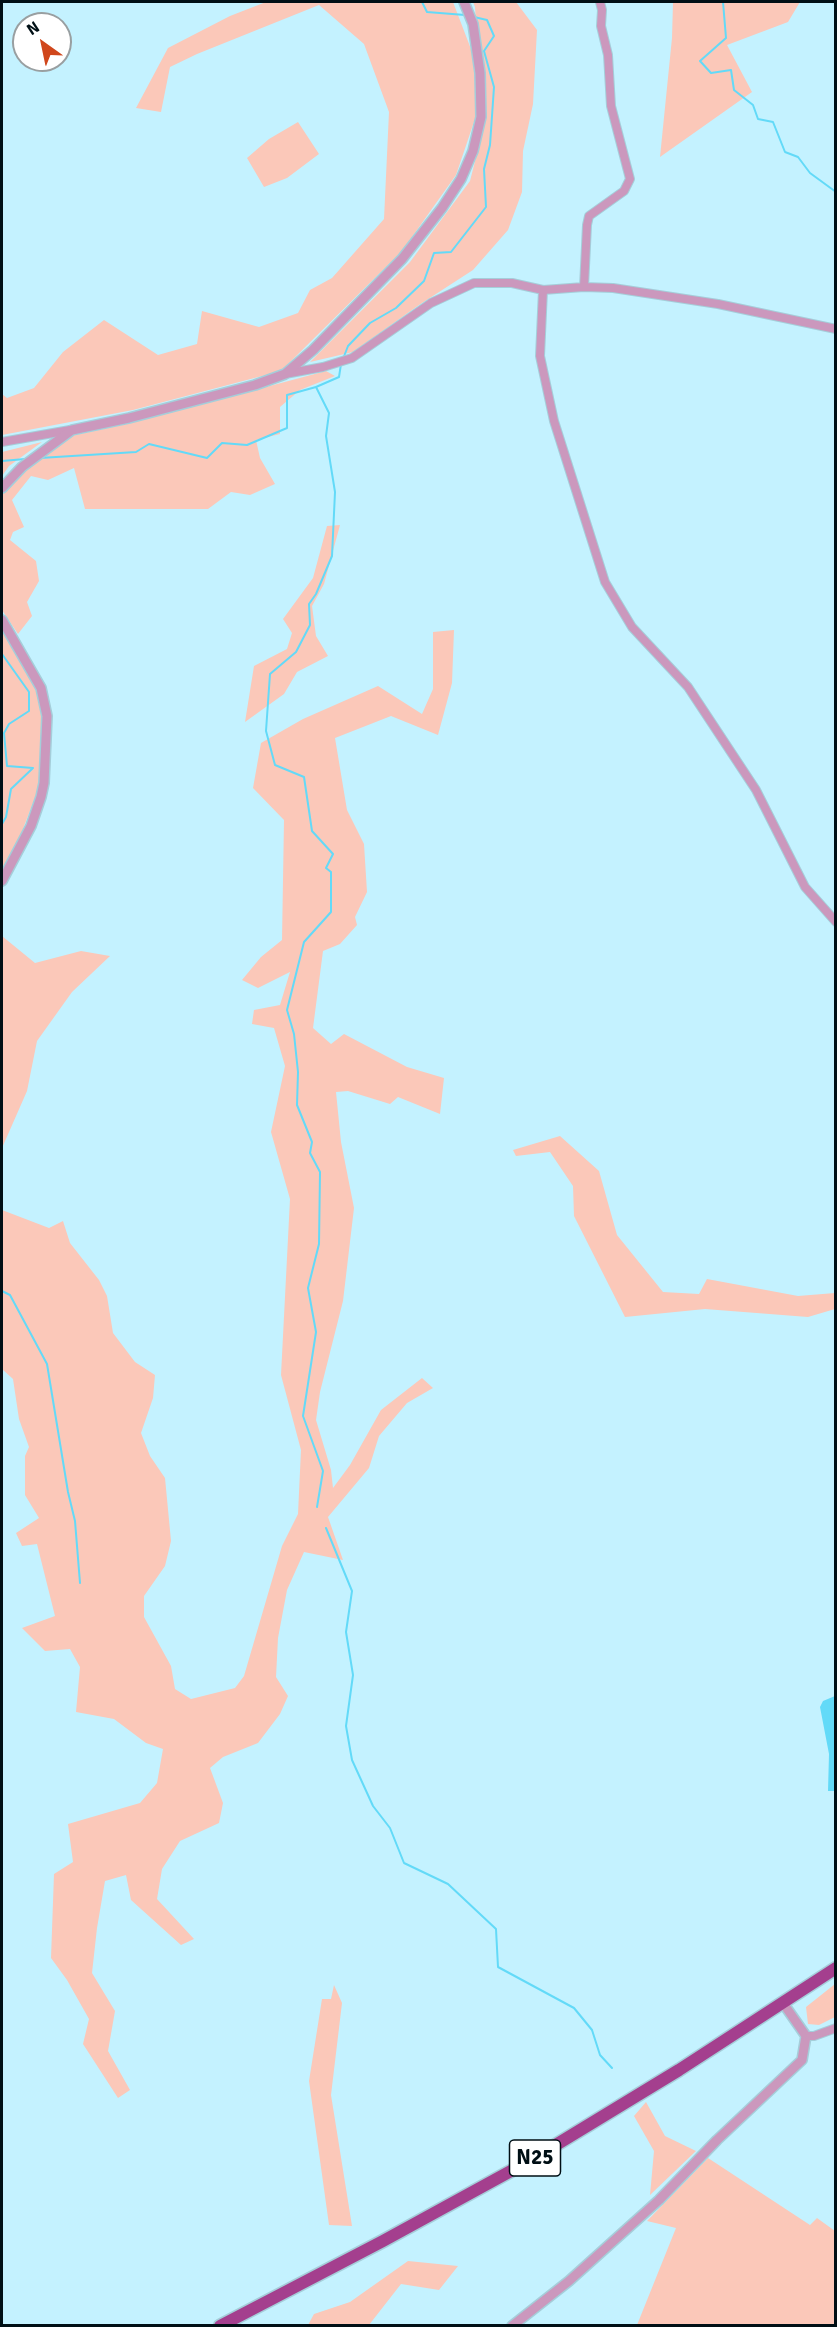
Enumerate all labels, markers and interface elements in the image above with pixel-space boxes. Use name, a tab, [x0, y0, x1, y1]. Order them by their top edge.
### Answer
north arrow	[12, 12, 72, 72]
text: N	[23, 17, 43, 40]
road number: N25	[510, 2140, 560, 2176]

